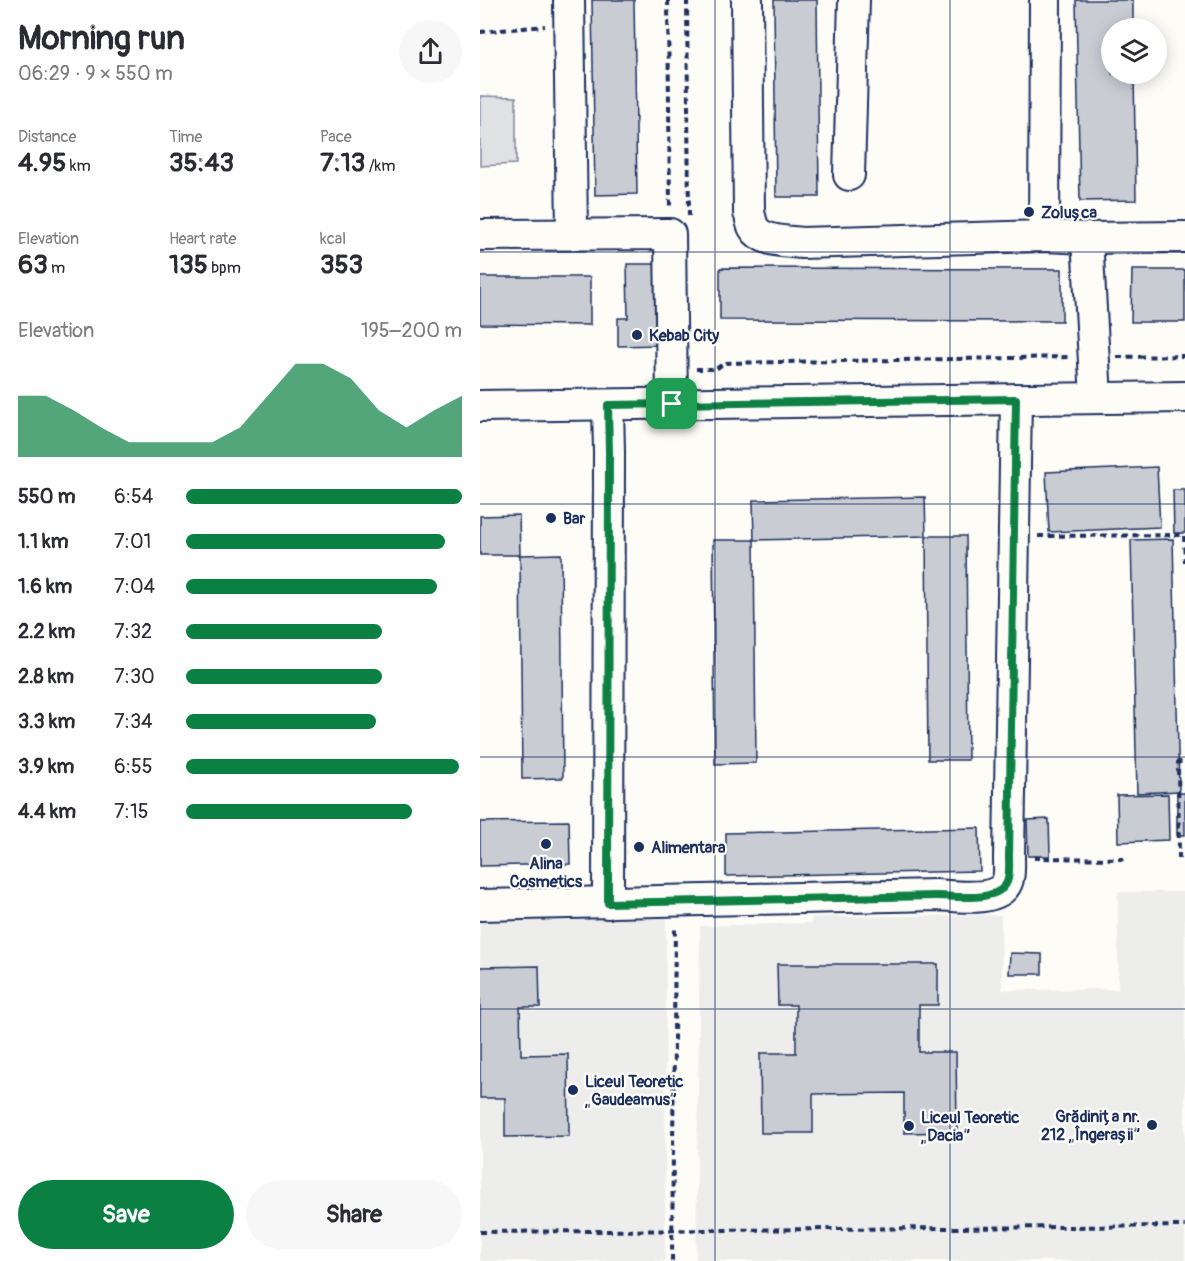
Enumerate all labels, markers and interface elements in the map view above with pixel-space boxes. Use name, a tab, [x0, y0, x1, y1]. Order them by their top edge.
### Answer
text: Morning run	[18, 18, 185, 59]
map controls	[1101, 18, 1167, 84]
button: layers	[1101, 18, 1167, 84]
button: share	[399, 20, 462, 83]
text: 06:29 · 9 × 550 m	[18, 61, 173, 86]
text: Distance	[18, 127, 77, 147]
text: Time	[169, 127, 202, 147]
text: Pace	[320, 127, 352, 147]
text: 4.95	[18, 147, 66, 179]
text: 35:43	[169, 147, 234, 179]
text: 7:13	[320, 147, 365, 179]
text: km	[66, 156, 91, 176]
text: /km	[365, 156, 395, 176]
place label: Zolușca	[1041, 203, 1097, 223]
marker: Zolușca	[1022, 205, 1036, 219]
text: Elevation	[18, 229, 79, 249]
text: Heart rate	[169, 229, 236, 249]
text: kcal	[320, 229, 346, 249]
text: 63	[18, 249, 48, 281]
text: 135	[169, 249, 208, 281]
text: 353	[320, 249, 363, 281]
text: m	[48, 258, 65, 278]
text: bpm	[208, 258, 241, 278]
text: Elevation	[18, 318, 94, 343]
text: 195–200 m	[361, 318, 462, 343]
place label: Kebab City	[649, 326, 719, 346]
marker: Kebab City	[630, 328, 644, 342]
pin	[646, 378, 697, 429]
icon: arrive	[655, 387, 688, 420]
text: 550 m	[18, 484, 75, 509]
text: 6:54	[114, 484, 153, 509]
place label: Bar	[563, 509, 585, 529]
marker: Bar	[544, 511, 558, 525]
text: 1.1 km	[18, 529, 68, 554]
text: 7:01	[114, 529, 151, 554]
text: 1.6 km	[18, 574, 72, 599]
text: 7:04	[114, 574, 155, 599]
text: 2.2 km	[18, 619, 75, 644]
text: 7:32	[114, 619, 152, 644]
text: 2.8 km	[18, 664, 74, 689]
text: 7:30	[114, 664, 155, 689]
text: 3.3 km	[18, 709, 75, 734]
text: 7:34	[114, 709, 153, 734]
text: 3.9 km	[18, 754, 74, 779]
text: 6:55	[114, 754, 153, 779]
text: 4.4 km	[18, 799, 76, 824]
text: 7:15	[114, 799, 149, 824]
marker: Alina Cosmetics	[539, 837, 553, 851]
place label: Alimentara	[651, 838, 726, 858]
marker: Alimentara	[632, 840, 646, 854]
place label: Alina Cosmetics	[510, 854, 583, 892]
place label: Liceul Teoretic „Gaudeamus”	[585, 1072, 683, 1110]
marker: Liceul Teoretic „Gaudeamus”	[566, 1083, 580, 1097]
place label: Grădinița nr. 212 „Îngerașii”	[1041, 1107, 1140, 1145]
place label: Liceul Teoretic „Dacia”	[921, 1108, 1019, 1146]
marker: Grădinița nr. 212 „Îngerașii”	[1145, 1118, 1159, 1132]
marker: Liceul Teoretic „Dacia”	[902, 1119, 916, 1133]
button: Save	[18, 1180, 234, 1249]
button: Share	[246, 1180, 462, 1249]

